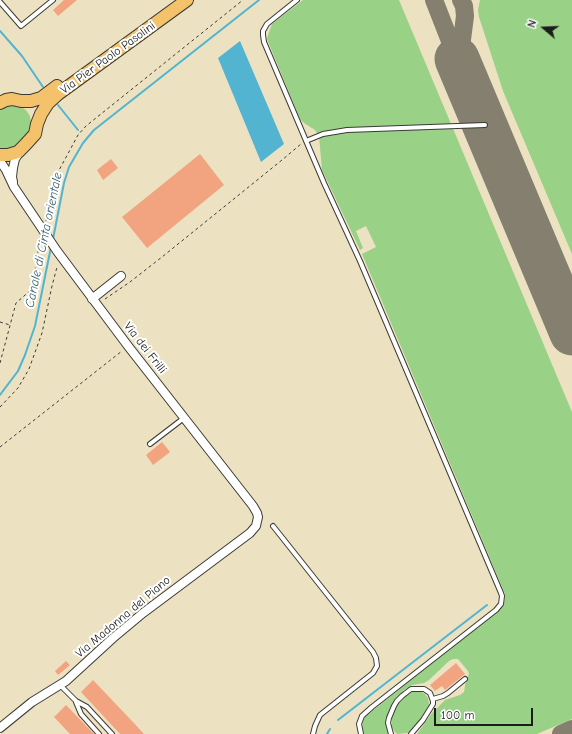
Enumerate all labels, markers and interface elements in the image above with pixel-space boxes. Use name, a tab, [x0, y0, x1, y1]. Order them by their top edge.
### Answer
north arrow	[524, 8, 564, 48]
text: N	[525, 18, 539, 29]
street label: Via Pier Paolo Pasolini	[58, 19, 158, 97]
water label: Canale di Cinta orientale	[22, 171, 66, 309]
street label: Via dei Frilli	[121, 320, 169, 376]
street label: Via Madonna del Piano	[73, 573, 173, 661]
scale bar	[436, 700, 535, 726]
text: 100 m	[441, 708, 474, 722]

